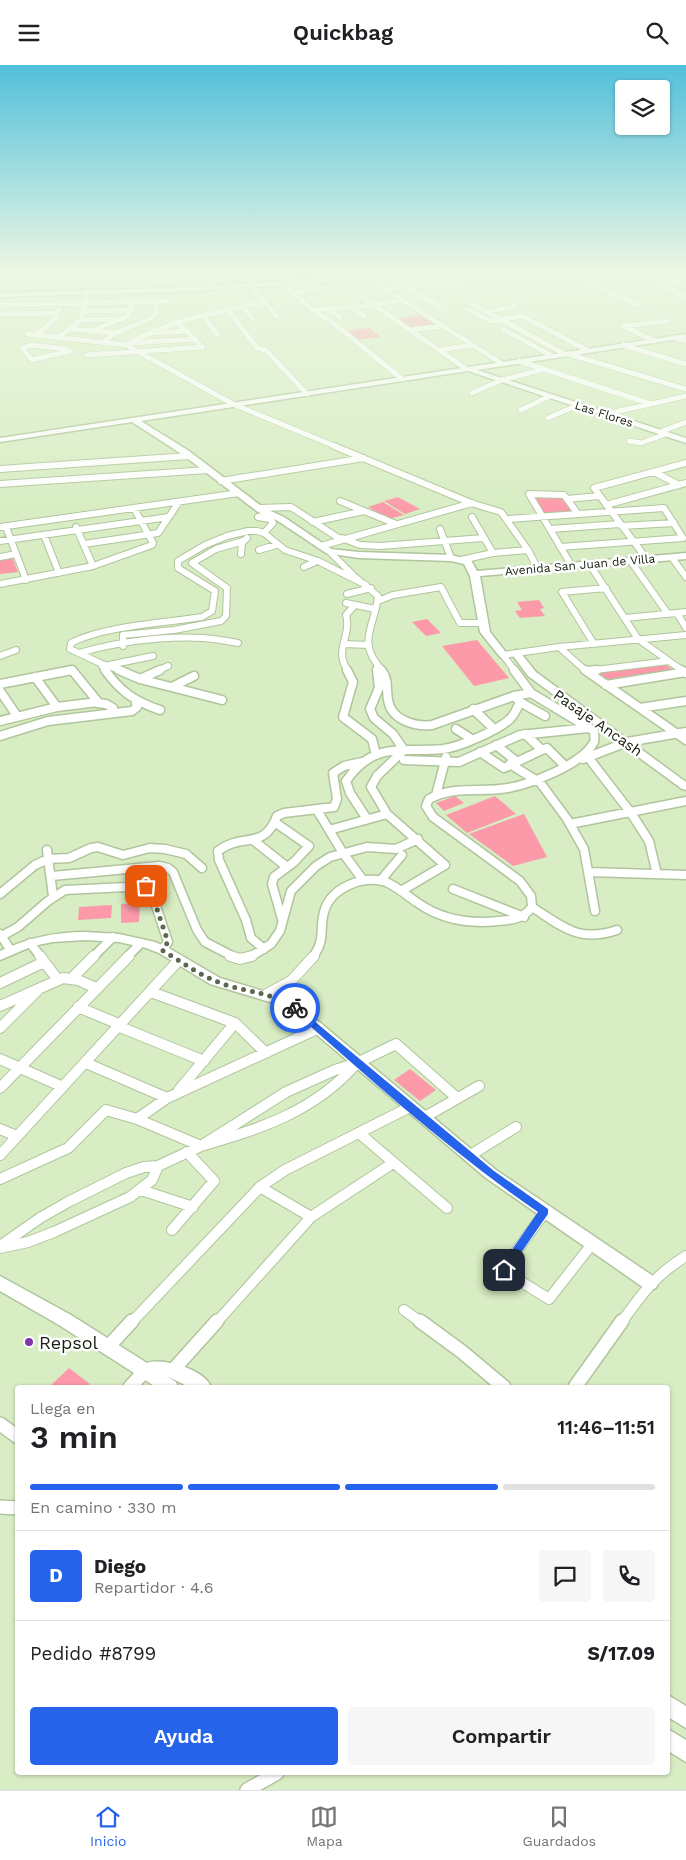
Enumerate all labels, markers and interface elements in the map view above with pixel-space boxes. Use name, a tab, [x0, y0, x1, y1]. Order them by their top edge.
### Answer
icon: menu	[15, 19, 43, 47]
icon: search	[643, 19, 671, 47]
text: Quickbag	[293, 20, 393, 45]
map controls	[615, 80, 670, 135]
button: layers	[615, 80, 670, 135]
street label: Las Flores	[573, 398, 635, 430]
street label: Avenida San Juan de Villa	[504, 551, 656, 579]
street label: Pasaje Ancash	[550, 686, 646, 760]
pin	[125, 865, 167, 907]
icon: bag	[132, 872, 160, 900]
courier	[270, 983, 320, 1033]
icon: bike	[281, 994, 309, 1022]
pin	[483, 1249, 525, 1291]
icon: home	[490, 1256, 518, 1284]
place label: Repsol	[39, 1332, 99, 1353]
marker: Repsol	[23, 1336, 35, 1348]
text: Llega en	[30, 1399, 96, 1418]
text: 11:46–11:51	[557, 1416, 655, 1439]
text: 3 min	[30, 1418, 118, 1456]
text: En camino · 330 m	[30, 1498, 176, 1517]
button: chat	[539, 1550, 591, 1602]
button: phone	[603, 1550, 655, 1602]
text: Diego	[94, 1555, 146, 1578]
text: D	[49, 1564, 63, 1587]
text: Repartidor · 4.6	[94, 1578, 213, 1597]
text: Pedido #8799	[30, 1642, 156, 1665]
text: S/17.09	[587, 1642, 655, 1665]
button: Ayuda	[30, 1707, 338, 1765]
button: Compartir	[348, 1707, 655, 1765]
tab: Inicio	[90, 1803, 126, 1849]
tab: Mapa	[306, 1803, 343, 1849]
tab: Guardados	[523, 1803, 596, 1849]

